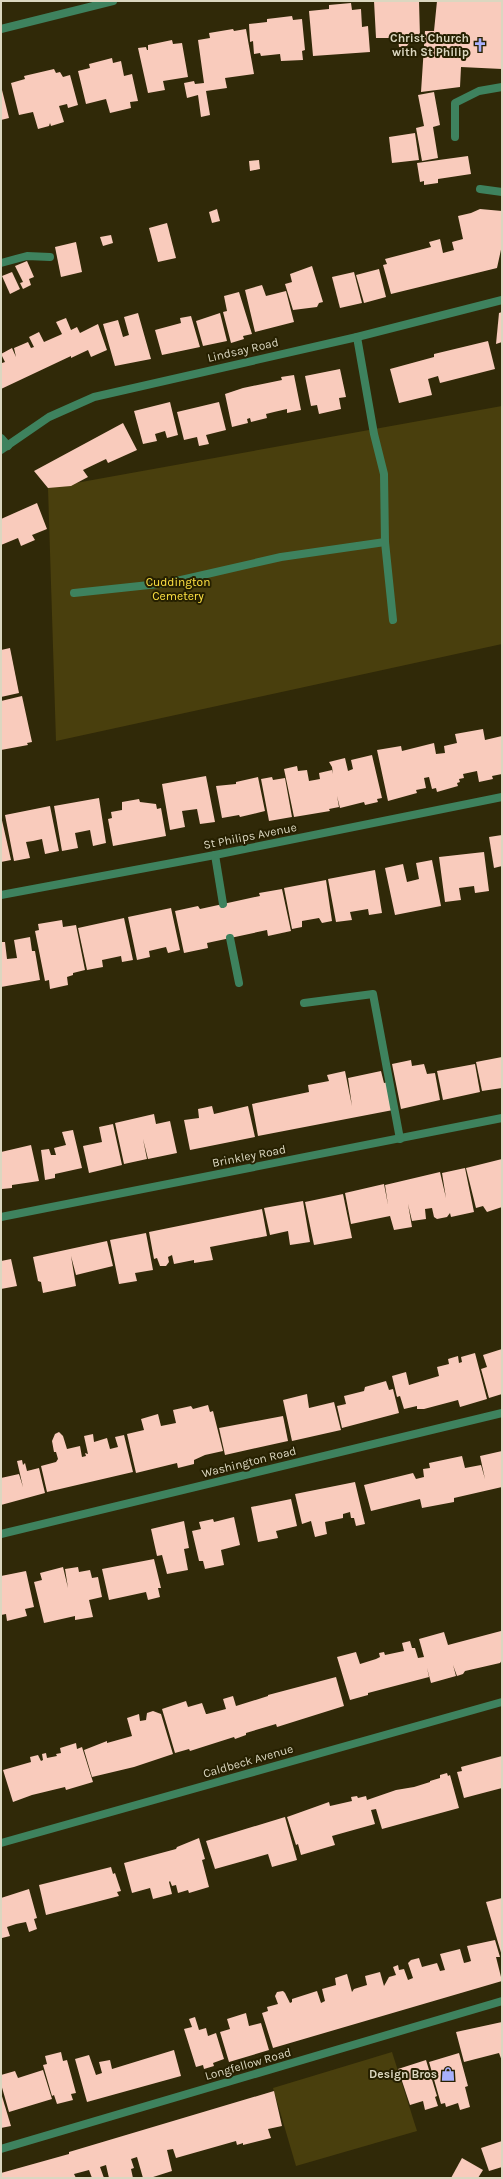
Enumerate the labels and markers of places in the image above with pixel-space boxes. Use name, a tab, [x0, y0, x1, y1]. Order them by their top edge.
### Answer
place label: Christ Church with St Philip	[390, 31, 469, 59]
church icon: Christ Church with St Philip	[472, 37, 488, 53]
shop icon: Design Bros	[440, 2066, 456, 2082]
place label: Design Bros	[369, 2067, 437, 2081]

